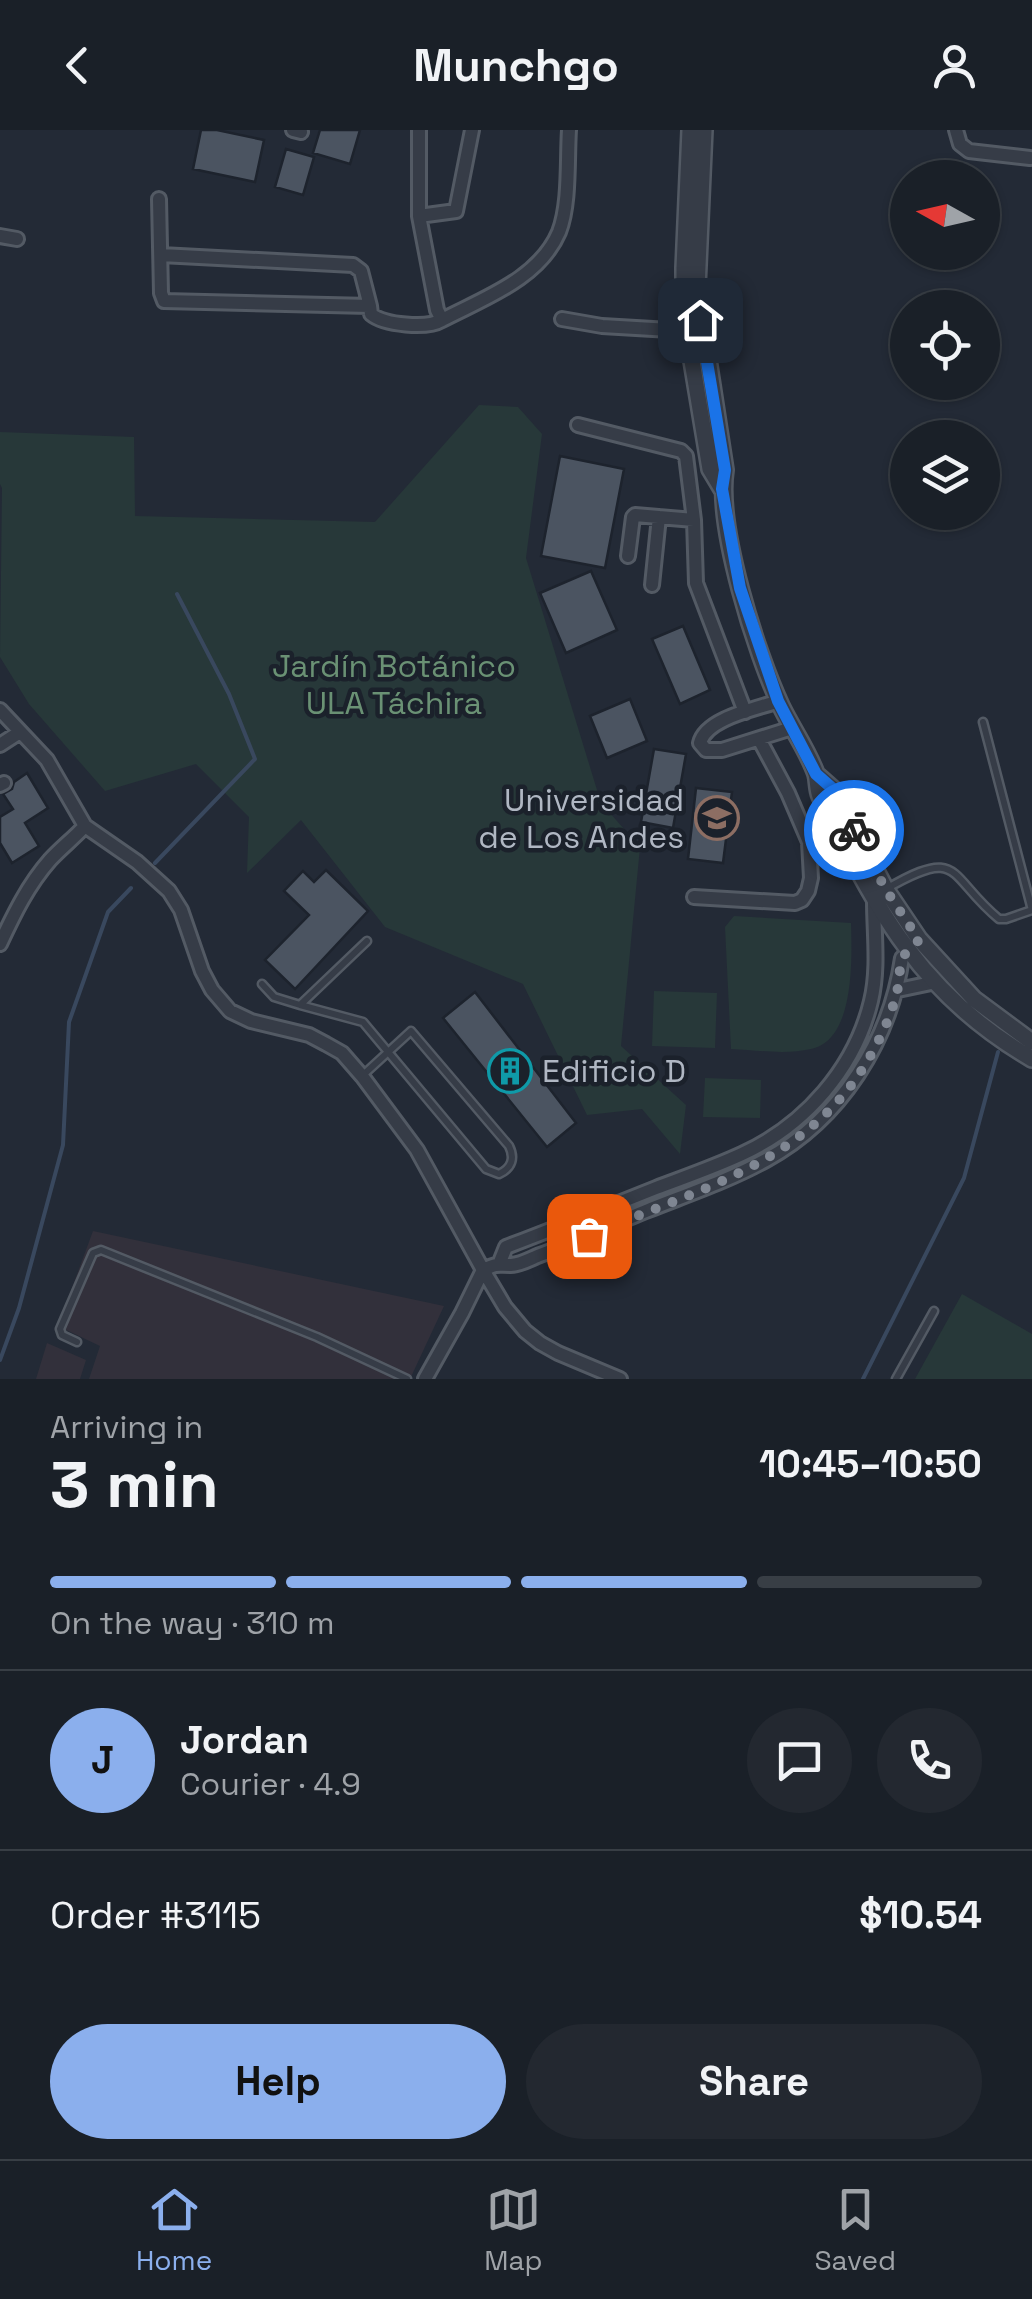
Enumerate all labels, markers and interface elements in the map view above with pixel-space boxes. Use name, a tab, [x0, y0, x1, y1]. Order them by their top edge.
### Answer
text: Munchgo	[413, 37, 619, 94]
icon: back	[50, 38, 105, 93]
icon: person	[927, 38, 982, 93]
north arrow	[890, 160, 1000, 270]
map controls	[890, 160, 1000, 530]
pin	[658, 278, 743, 363]
button: locate	[890, 290, 1000, 400]
icon: home	[673, 293, 728, 348]
button: layers	[890, 420, 1000, 530]
park label: Jardín Botánico ULA Táchira	[272, 646, 516, 723]
place label: Universidad de Los Andes	[478, 780, 684, 857]
courier	[804, 780, 904, 880]
school or university icon: Universidad de Los Andes	[694, 795, 740, 841]
icon: bike	[827, 803, 882, 858]
building icon: Edificio D	[487, 1048, 533, 1094]
place label: Edificio D	[542, 1051, 686, 1091]
pin	[547, 1194, 632, 1279]
icon: bag	[562, 1209, 617, 1264]
text: Arriving in	[50, 1407, 203, 1447]
text: 10:45–10:50	[759, 1440, 982, 1488]
text: 3 min	[50, 1443, 219, 1526]
text: On the way · 310 m	[50, 1603, 335, 1643]
button: chat	[747, 1708, 852, 1813]
button: phone	[877, 1708, 982, 1813]
text: Jordan	[180, 1716, 309, 1764]
text: J	[91, 1736, 114, 1784]
text: Courier · 4.9	[180, 1764, 361, 1804]
text: Order #3115	[50, 1891, 261, 1939]
text: $10.54	[859, 1891, 982, 1939]
button: Help	[50, 2024, 506, 2139]
button: Share	[526, 2024, 982, 2139]
tab: Home	[136, 2182, 212, 2278]
tab: Map	[484, 2182, 543, 2278]
tab: Saved	[814, 2182, 896, 2278]

